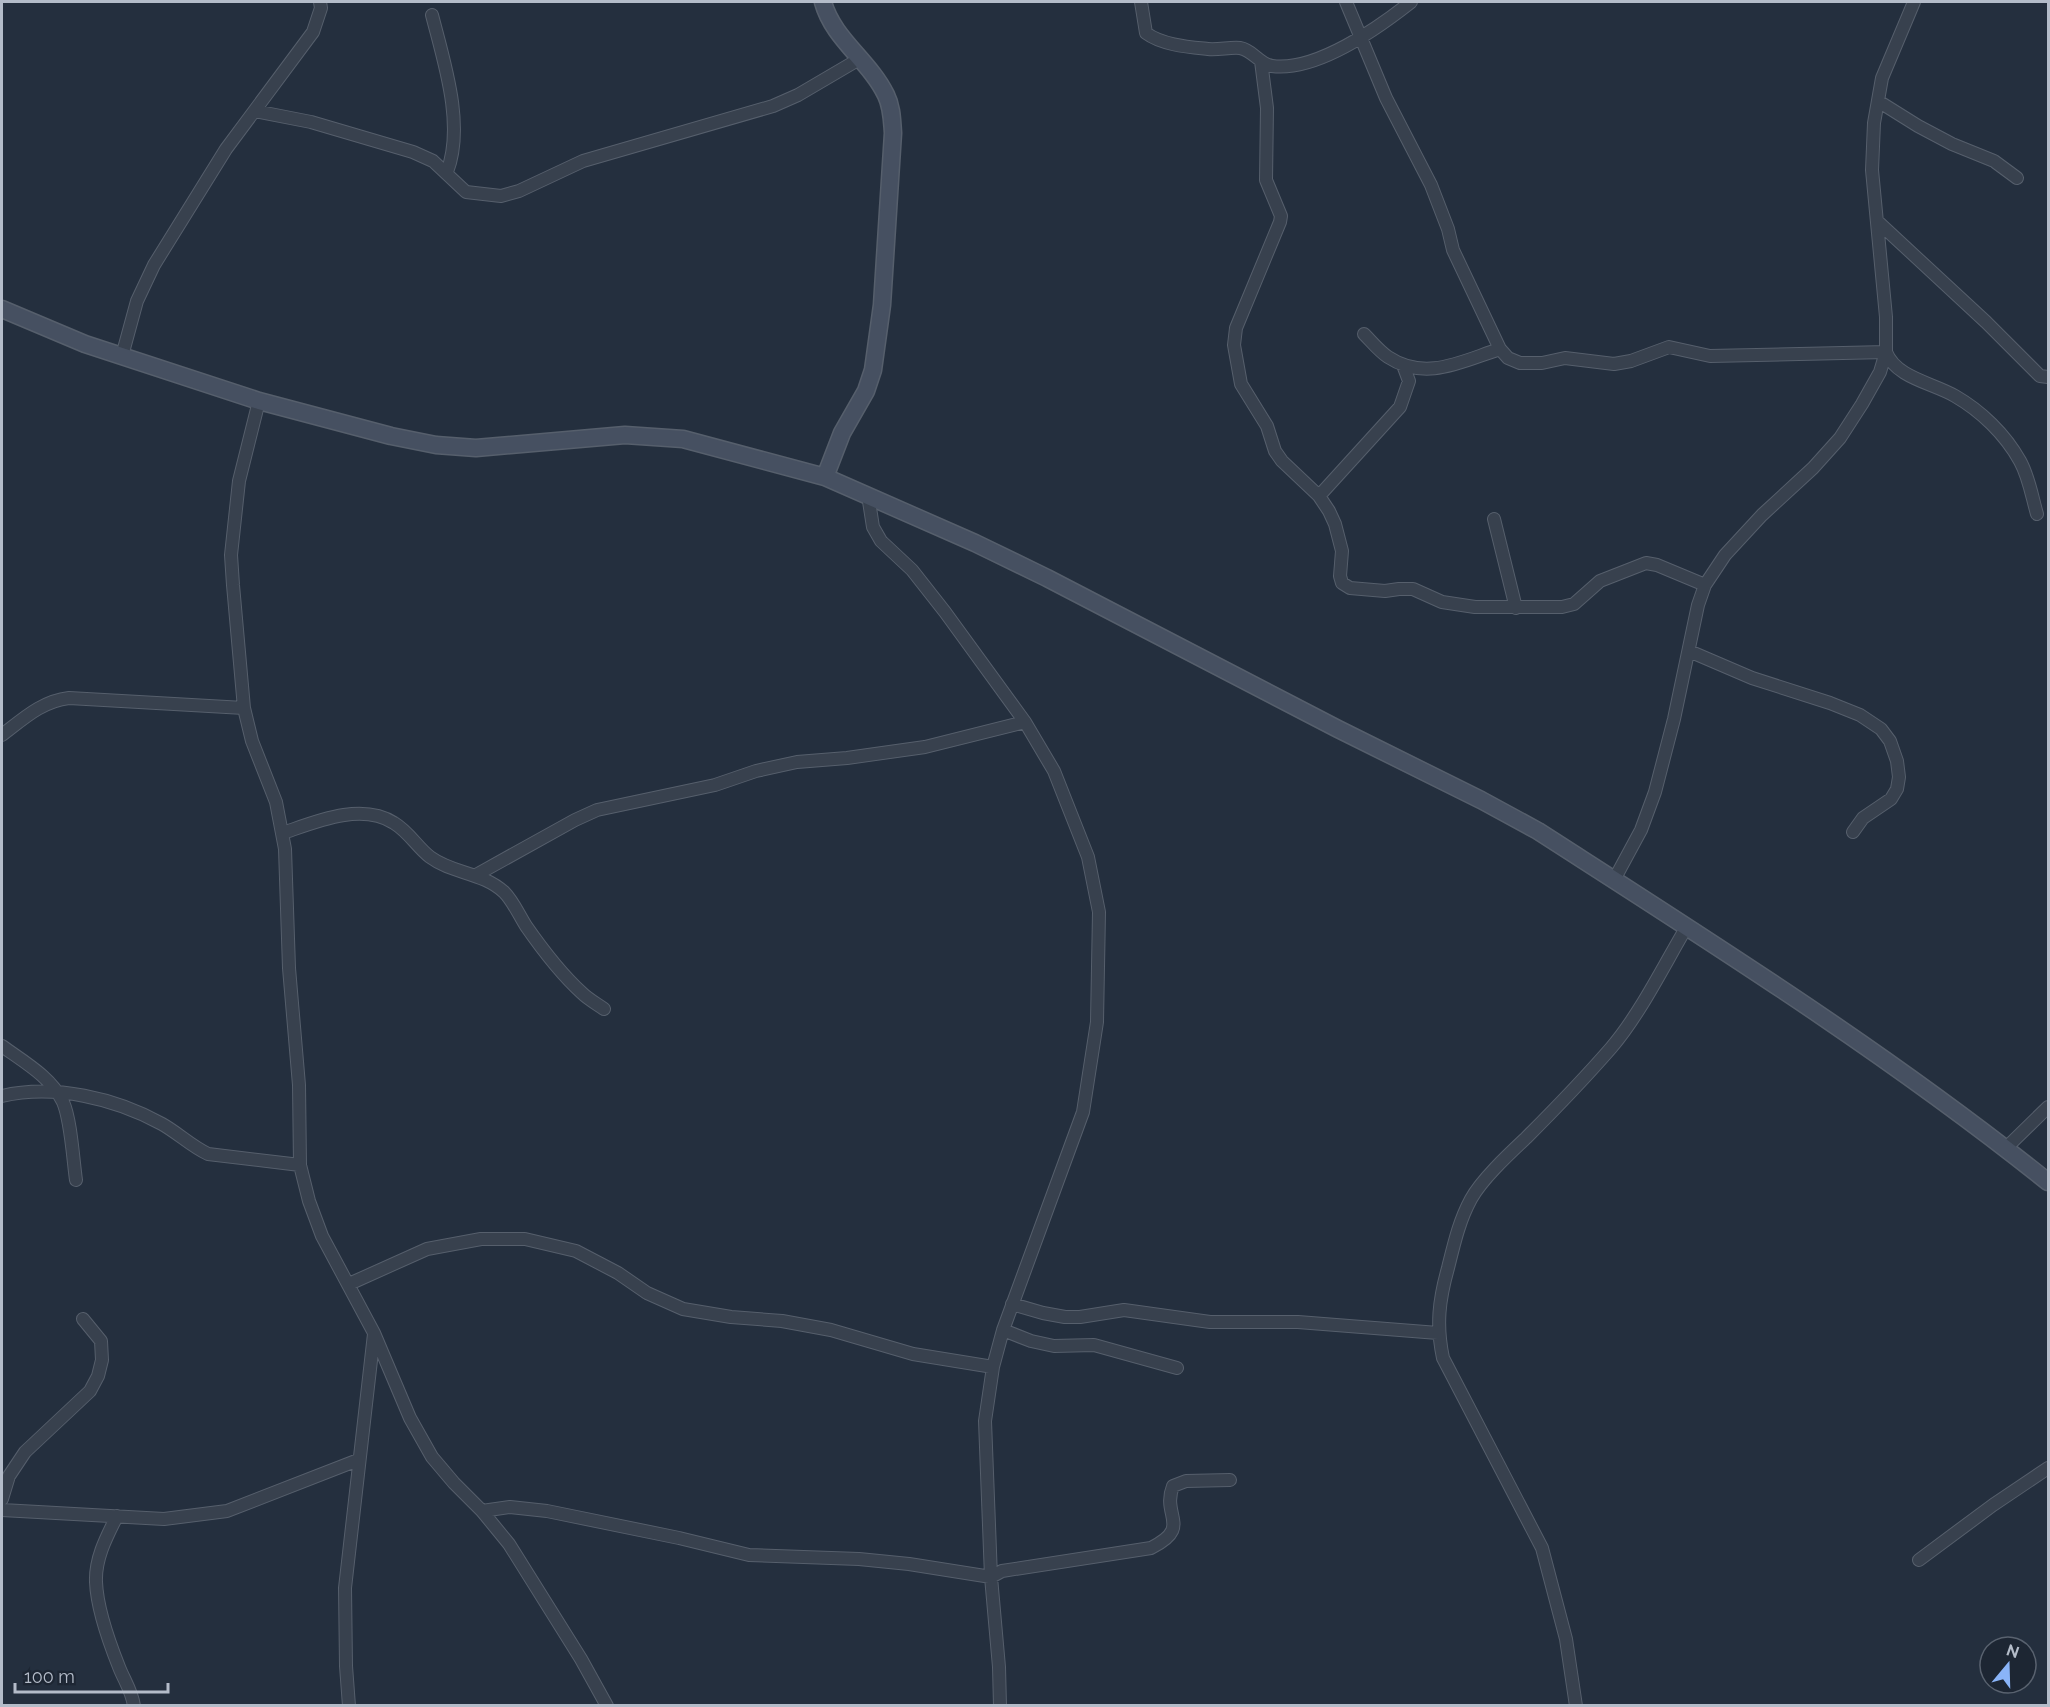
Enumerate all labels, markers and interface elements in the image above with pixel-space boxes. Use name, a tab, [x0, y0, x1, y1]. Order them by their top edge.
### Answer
north arrow	[1978, 1635, 2038, 1695]
text: N	[2004, 1640, 2022, 1662]
scale bar	[15, 1656, 168, 1694]
text: 100 m	[24, 1666, 75, 1687]

